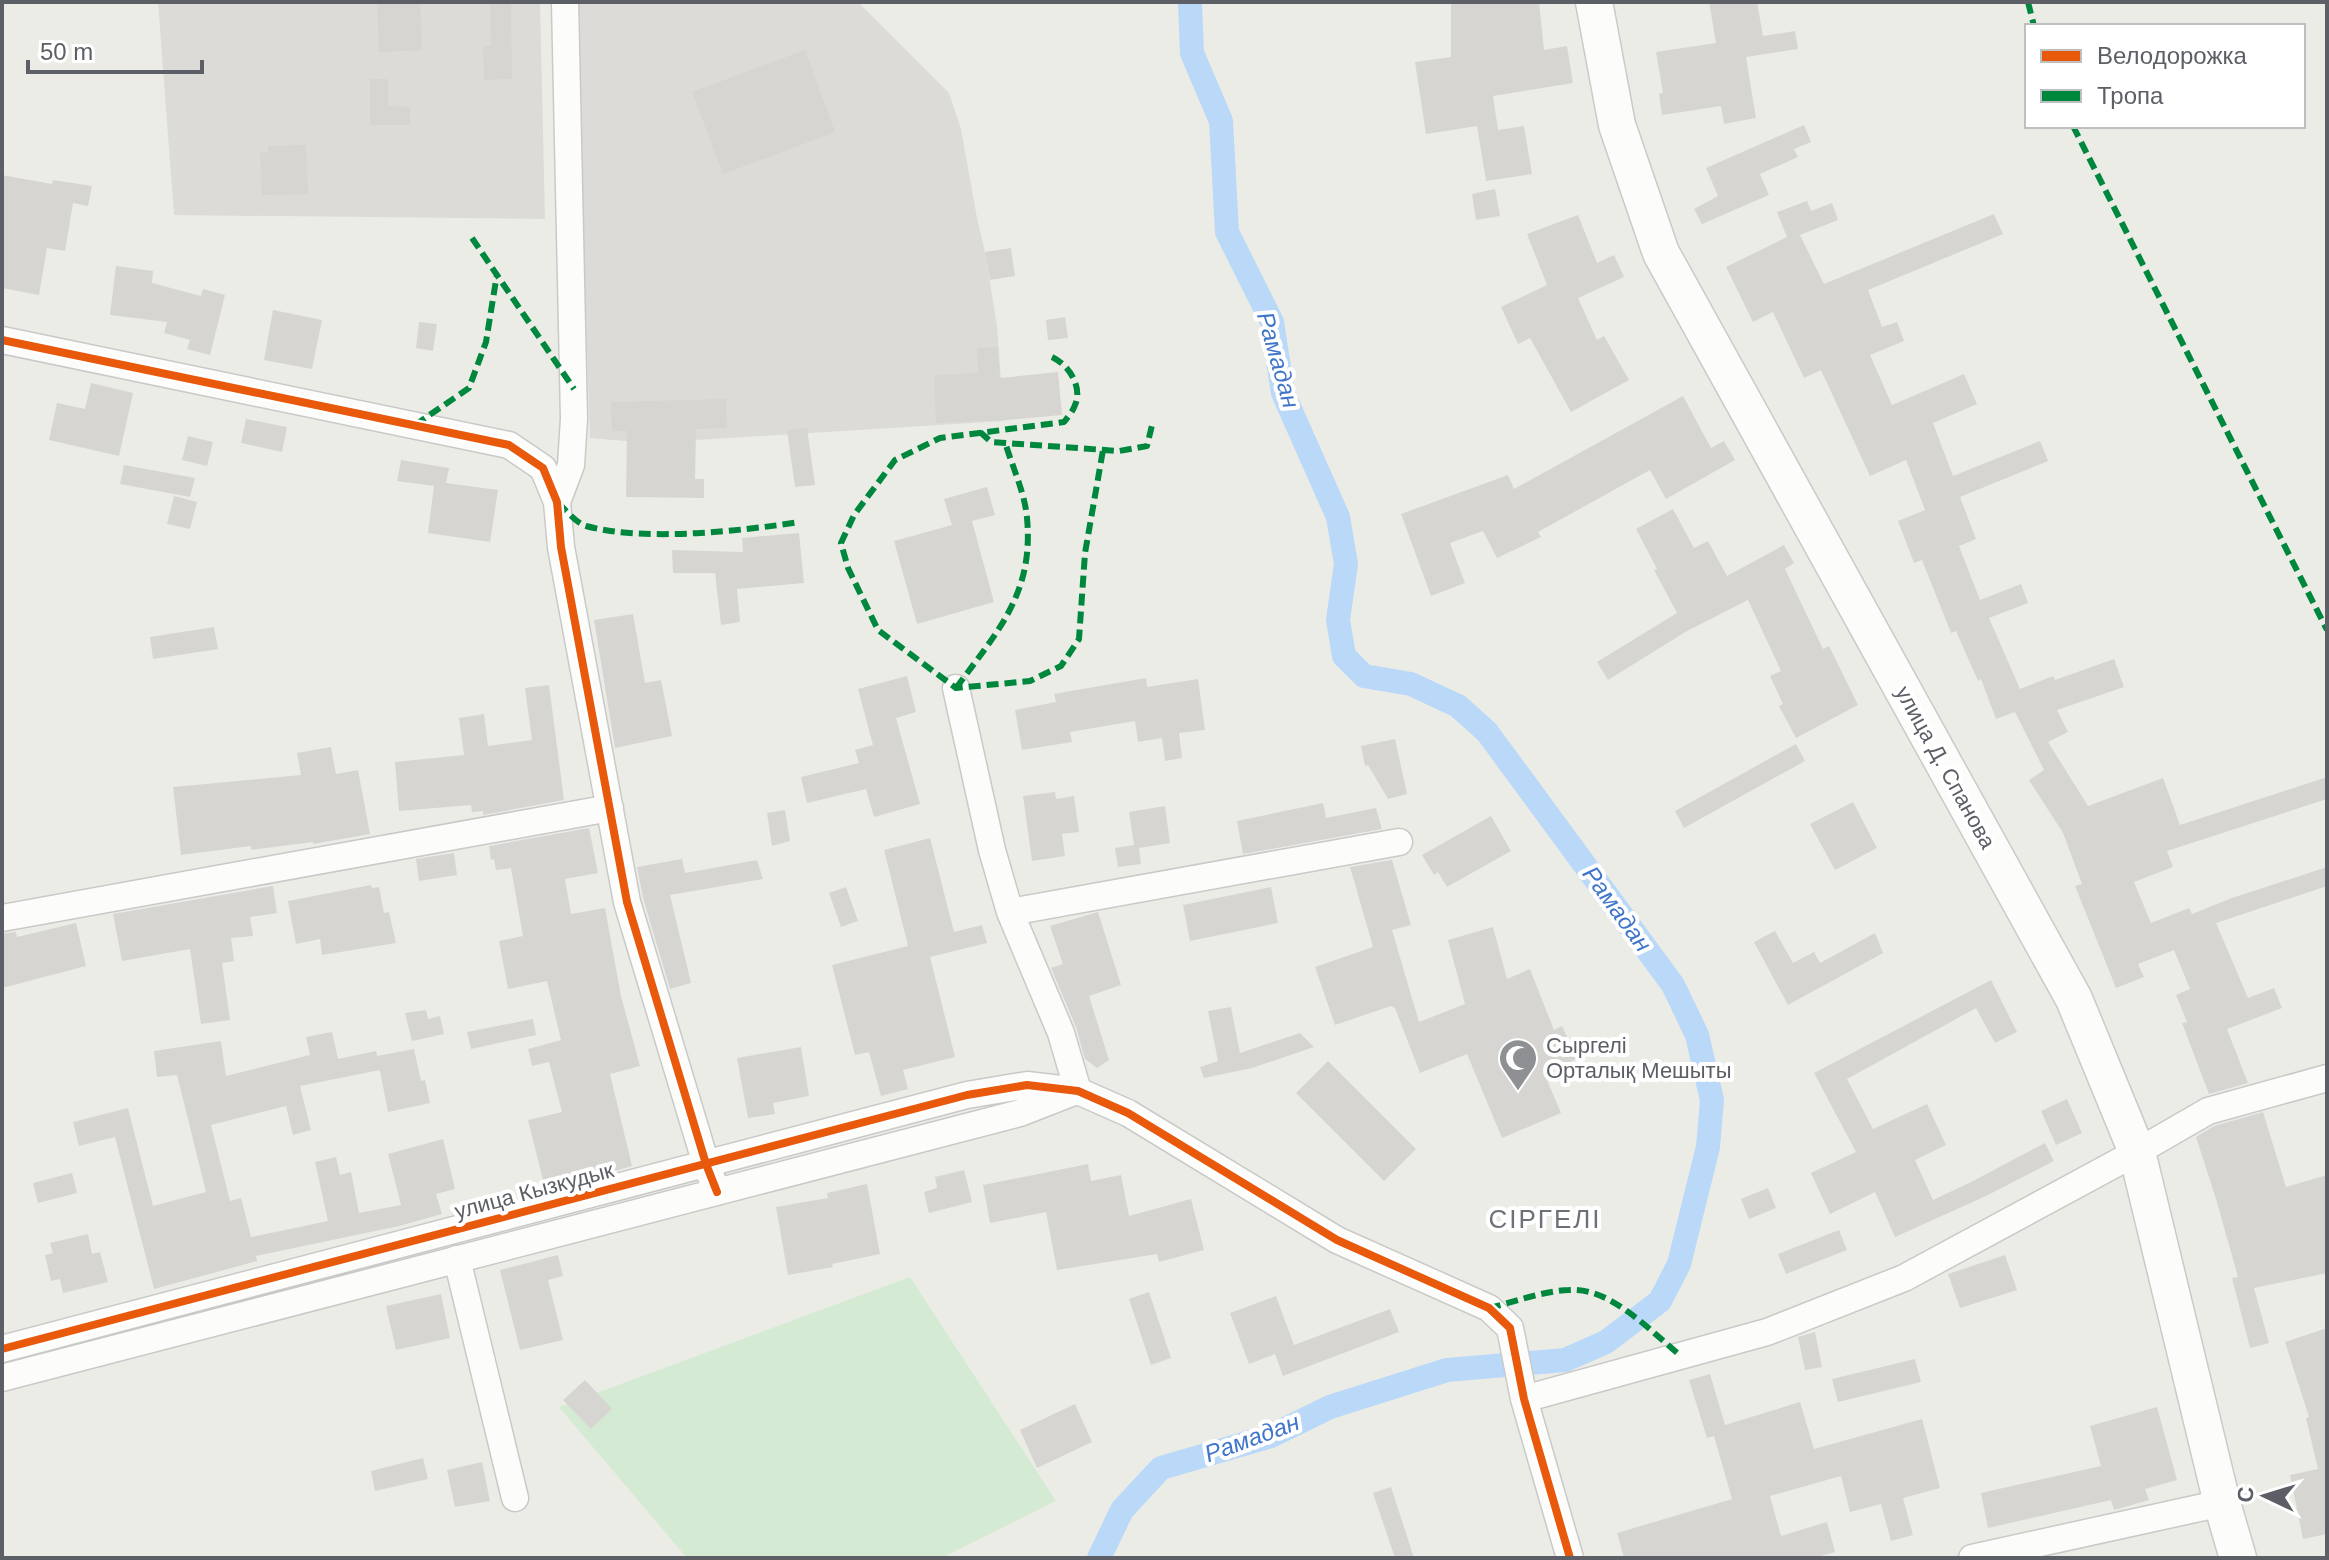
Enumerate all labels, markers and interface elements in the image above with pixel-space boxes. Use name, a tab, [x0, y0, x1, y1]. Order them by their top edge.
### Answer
scale bar	[28, 24, 202, 74]
legend	[2025, 24, 2305, 128]
text: 50 m	[40, 38, 93, 65]
text: Велодорожка	[2097, 42, 2248, 69]
text: Тропа	[2097, 82, 2164, 109]
water label: Рамадан	[1252, 309, 1305, 411]
street label: улица Д. Спанова	[1891, 682, 2001, 853]
water label: Рамадан	[1577, 861, 1657, 957]
place label: Сыргелі Орталық Мешыты	[1546, 1033, 1731, 1083]
mosque icon: Сыргелі Орталық Мешыты	[1497, 1037, 1539, 1092]
street label: улица Кызкудык	[452, 1157, 617, 1224]
district label: СІРГЕЛІ	[1488, 1204, 1602, 1234]
water label: Рамадан	[1201, 1408, 1303, 1467]
north arrow	[2225, 1456, 2305, 1536]
text: С	[2233, 1486, 2259, 1503]

